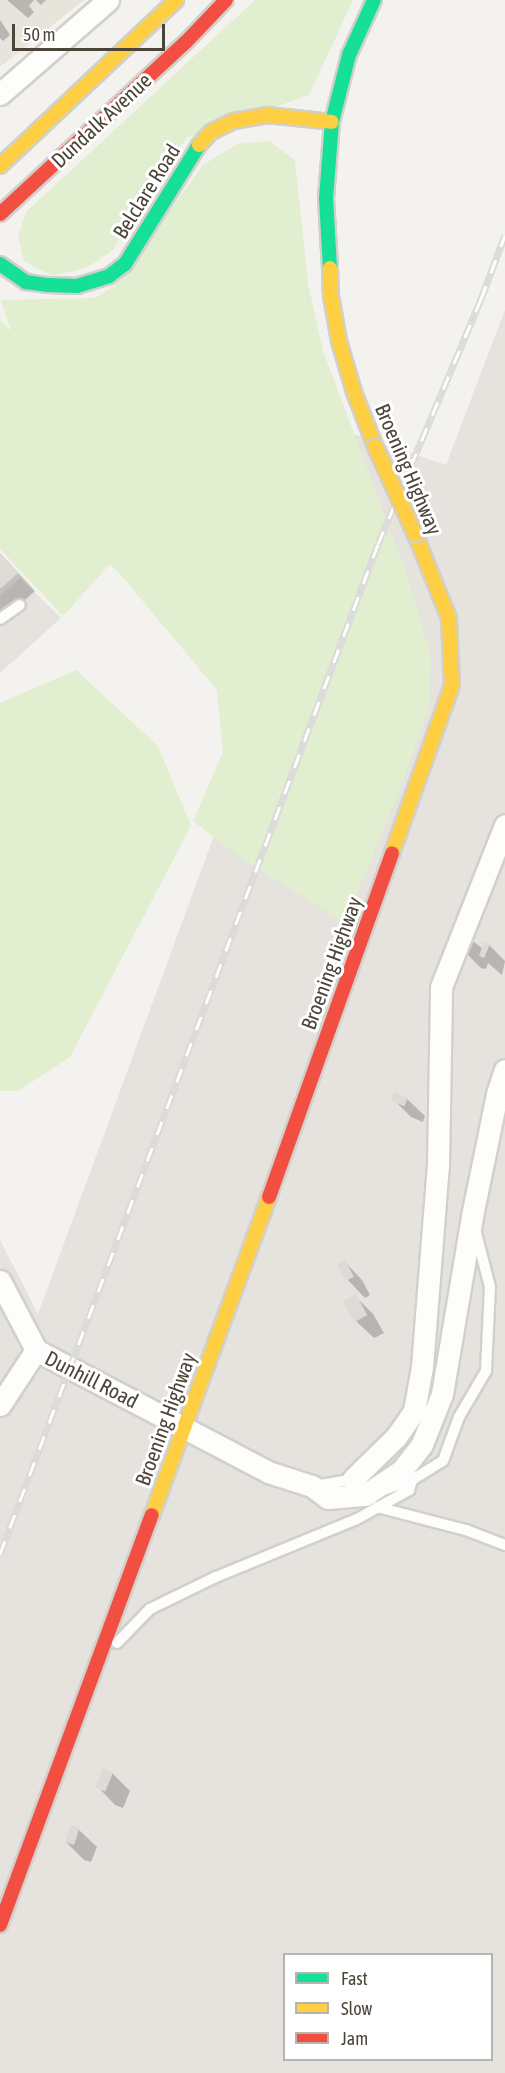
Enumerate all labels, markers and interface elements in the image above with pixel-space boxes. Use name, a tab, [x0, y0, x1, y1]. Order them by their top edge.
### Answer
scale bar	[15, 12, 168, 50]
text: 50 m	[23, 24, 55, 45]
street label: Dundalk Avenue	[46, 67, 156, 173]
street label: Belclare Road	[107, 139, 185, 243]
street label: Broening Highway	[370, 400, 448, 538]
street label: Broening Highway	[295, 893, 367, 1033]
street label: Dunhill Road	[41, 1345, 143, 1413]
street label: Broening Highway	[129, 1349, 201, 1489]
legend	[283, 1953, 493, 2061]
text: Fast	[341, 1968, 368, 1989]
text: Slow	[341, 1998, 372, 2019]
text: Jam	[341, 2028, 368, 2049]

